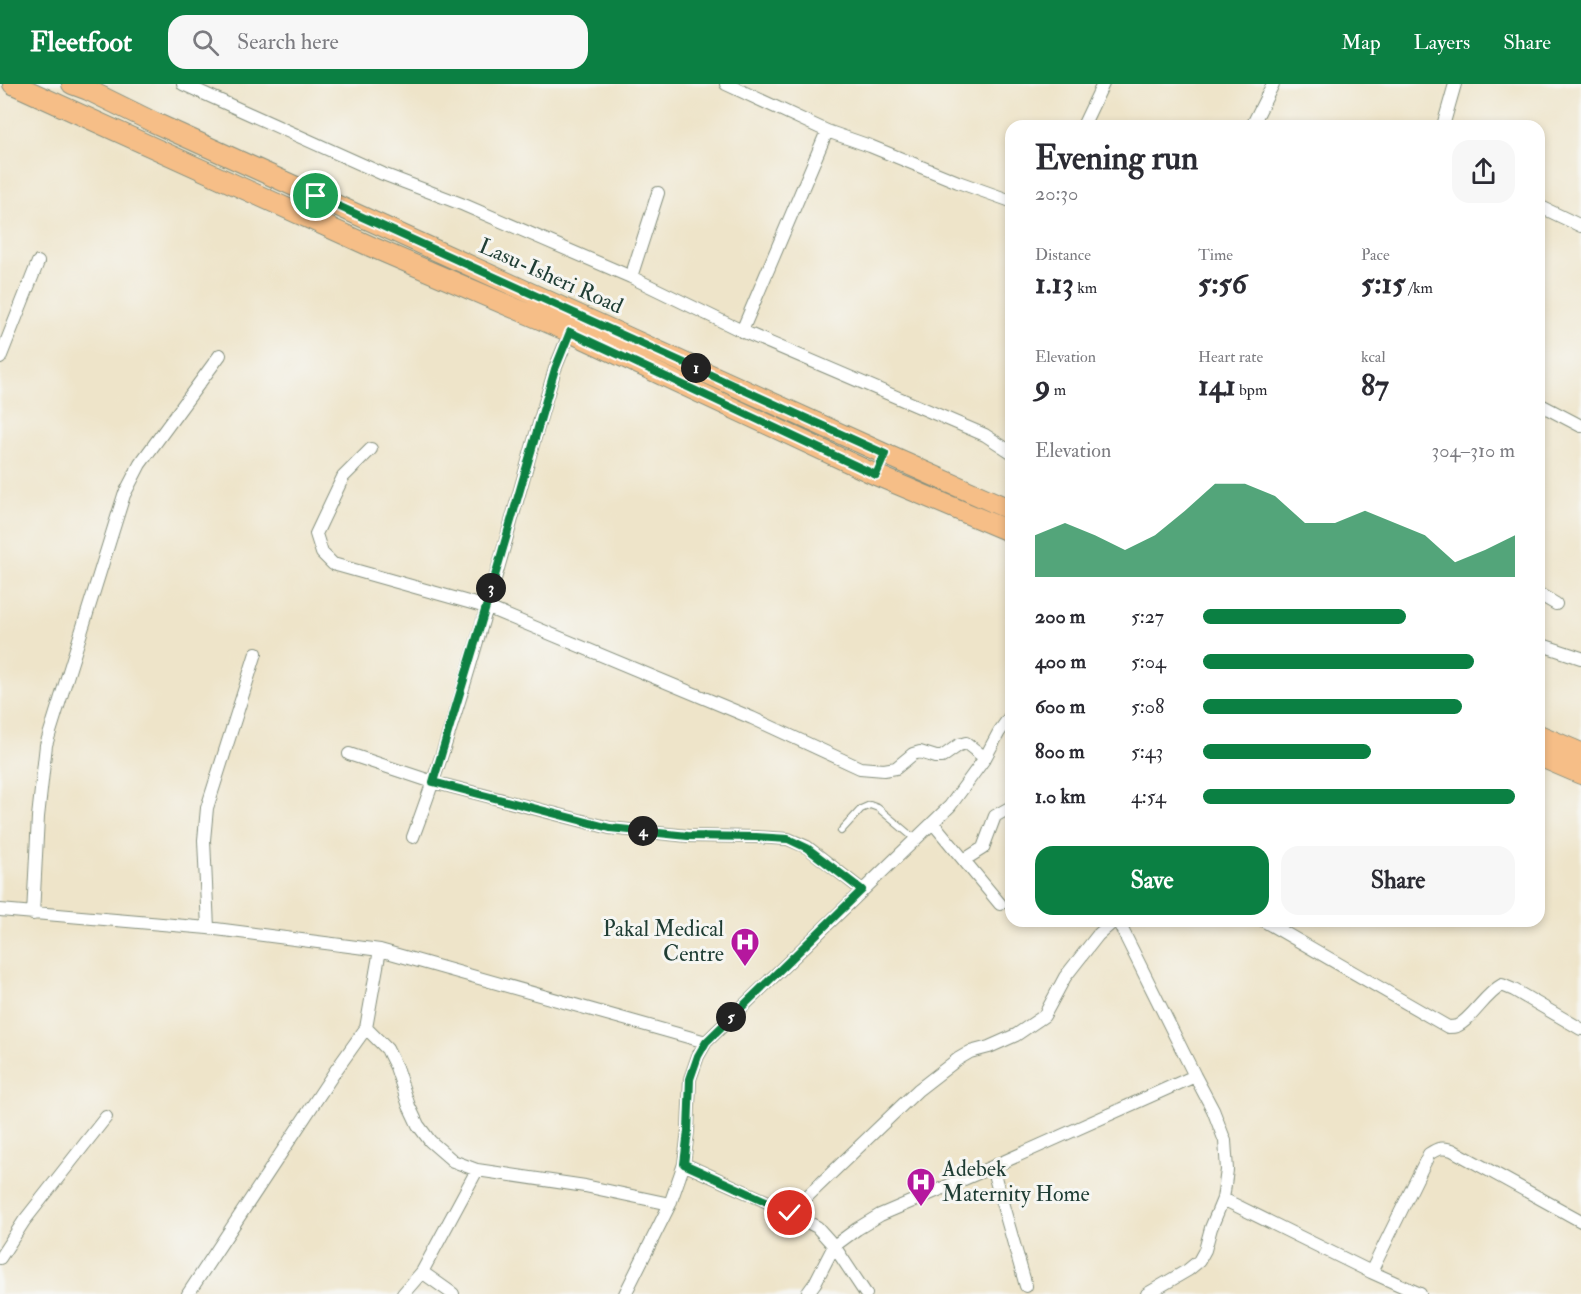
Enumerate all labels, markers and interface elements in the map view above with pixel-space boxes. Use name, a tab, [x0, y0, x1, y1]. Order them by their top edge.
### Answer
search box	[168, 15, 588, 69]
text: Fleetfoot	[30, 25, 132, 60]
icon: search	[189, 26, 222, 59]
text: Search here	[237, 28, 339, 56]
text: Map	[1341, 29, 1381, 56]
text: Layers	[1414, 29, 1470, 56]
text: Share	[1503, 29, 1551, 56]
text: Evening run	[1035, 138, 1198, 179]
button: share	[1452, 140, 1515, 203]
pin	[290, 170, 341, 221]
icon: arrive	[299, 179, 332, 212]
text: 20:30	[1035, 181, 1078, 206]
street label: Lasu-Isheri Road	[475, 232, 628, 320]
text: Distance	[1035, 245, 1091, 265]
text: Time	[1198, 245, 1233, 265]
text: Pace	[1361, 245, 1390, 265]
text: 1.13	[1035, 265, 1074, 302]
text: 5:56	[1198, 265, 1247, 302]
text: 5:15	[1361, 265, 1405, 302]
text: km	[1074, 278, 1097, 298]
text: /km	[1405, 278, 1433, 298]
text: Elevation	[1035, 347, 1096, 367]
text: Heart rate	[1198, 347, 1263, 367]
text: kcal	[1361, 347, 1386, 367]
pin: 1	[681, 353, 711, 383]
text: 1	[693, 358, 699, 378]
text: 9	[1035, 367, 1050, 404]
text: 141	[1198, 367, 1236, 404]
text: 87	[1361, 367, 1389, 404]
text: m	[1050, 380, 1066, 400]
text: bpm	[1236, 380, 1267, 400]
text: Elevation	[1035, 438, 1111, 463]
text: 304–310 m	[1432, 438, 1515, 463]
pin: 3	[476, 573, 506, 603]
text: 3	[488, 578, 494, 598]
text: 200 m	[1035, 604, 1085, 629]
text: 5:27	[1131, 604, 1164, 629]
text: 400 m	[1035, 649, 1086, 674]
text: 5:04	[1131, 649, 1166, 674]
text: 600 m	[1035, 694, 1085, 719]
text: 5:08	[1131, 694, 1164, 719]
text: 800 m	[1035, 739, 1085, 764]
text: 5:43	[1131, 739, 1163, 764]
text: 1.0 km	[1035, 784, 1086, 809]
text: 4:54	[1131, 784, 1166, 809]
pin: 4	[628, 816, 658, 846]
text: 4	[639, 821, 647, 841]
button: Save	[1035, 846, 1269, 915]
button: Share	[1281, 846, 1515, 915]
place label: Pakal Medical Centre	[603, 915, 724, 968]
hospital icon: Pakal Medical Centre	[729, 926, 761, 968]
pin: 5	[716, 1002, 746, 1032]
text: 5	[727, 1007, 735, 1027]
place label: Adebek Maternity Home	[941, 1155, 1090, 1208]
hospital icon: Adebek Maternity Home	[905, 1166, 937, 1208]
pin	[764, 1187, 815, 1238]
icon: check	[773, 1196, 806, 1229]

